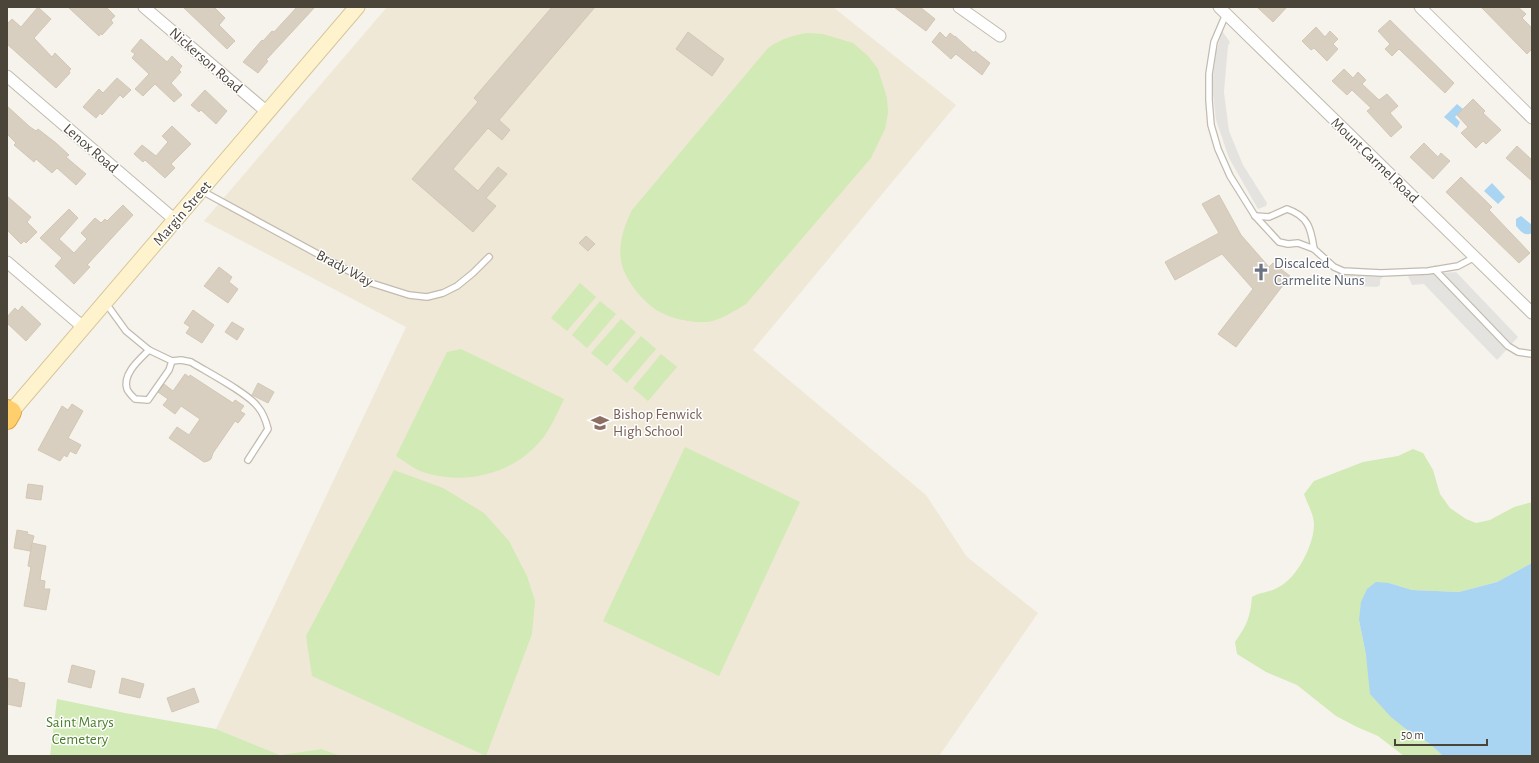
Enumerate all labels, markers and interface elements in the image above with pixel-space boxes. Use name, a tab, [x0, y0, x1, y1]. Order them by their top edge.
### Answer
street label: Nickerson Road	[166, 25, 245, 96]
street label: Mount Carmel Road	[1328, 115, 1422, 206]
street label: Lenox Road	[61, 121, 121, 176]
street label: Margin Street	[151, 178, 214, 248]
street label: Brady Way	[314, 247, 376, 290]
place label: Discalced Carmelite Nuns	[1274, 256, 1365, 288]
church icon: Discalced Carmelite Nuns	[1251, 262, 1271, 282]
place label: Bishop Fenwick High School	[613, 407, 702, 439]
school or university icon: Bishop Fenwick High School	[590, 413, 610, 433]
park label: Saint Marys Cemetery	[46, 715, 114, 747]
scale bar	[1395, 721, 1487, 747]
text: 50 m	[1401, 729, 1424, 741]

